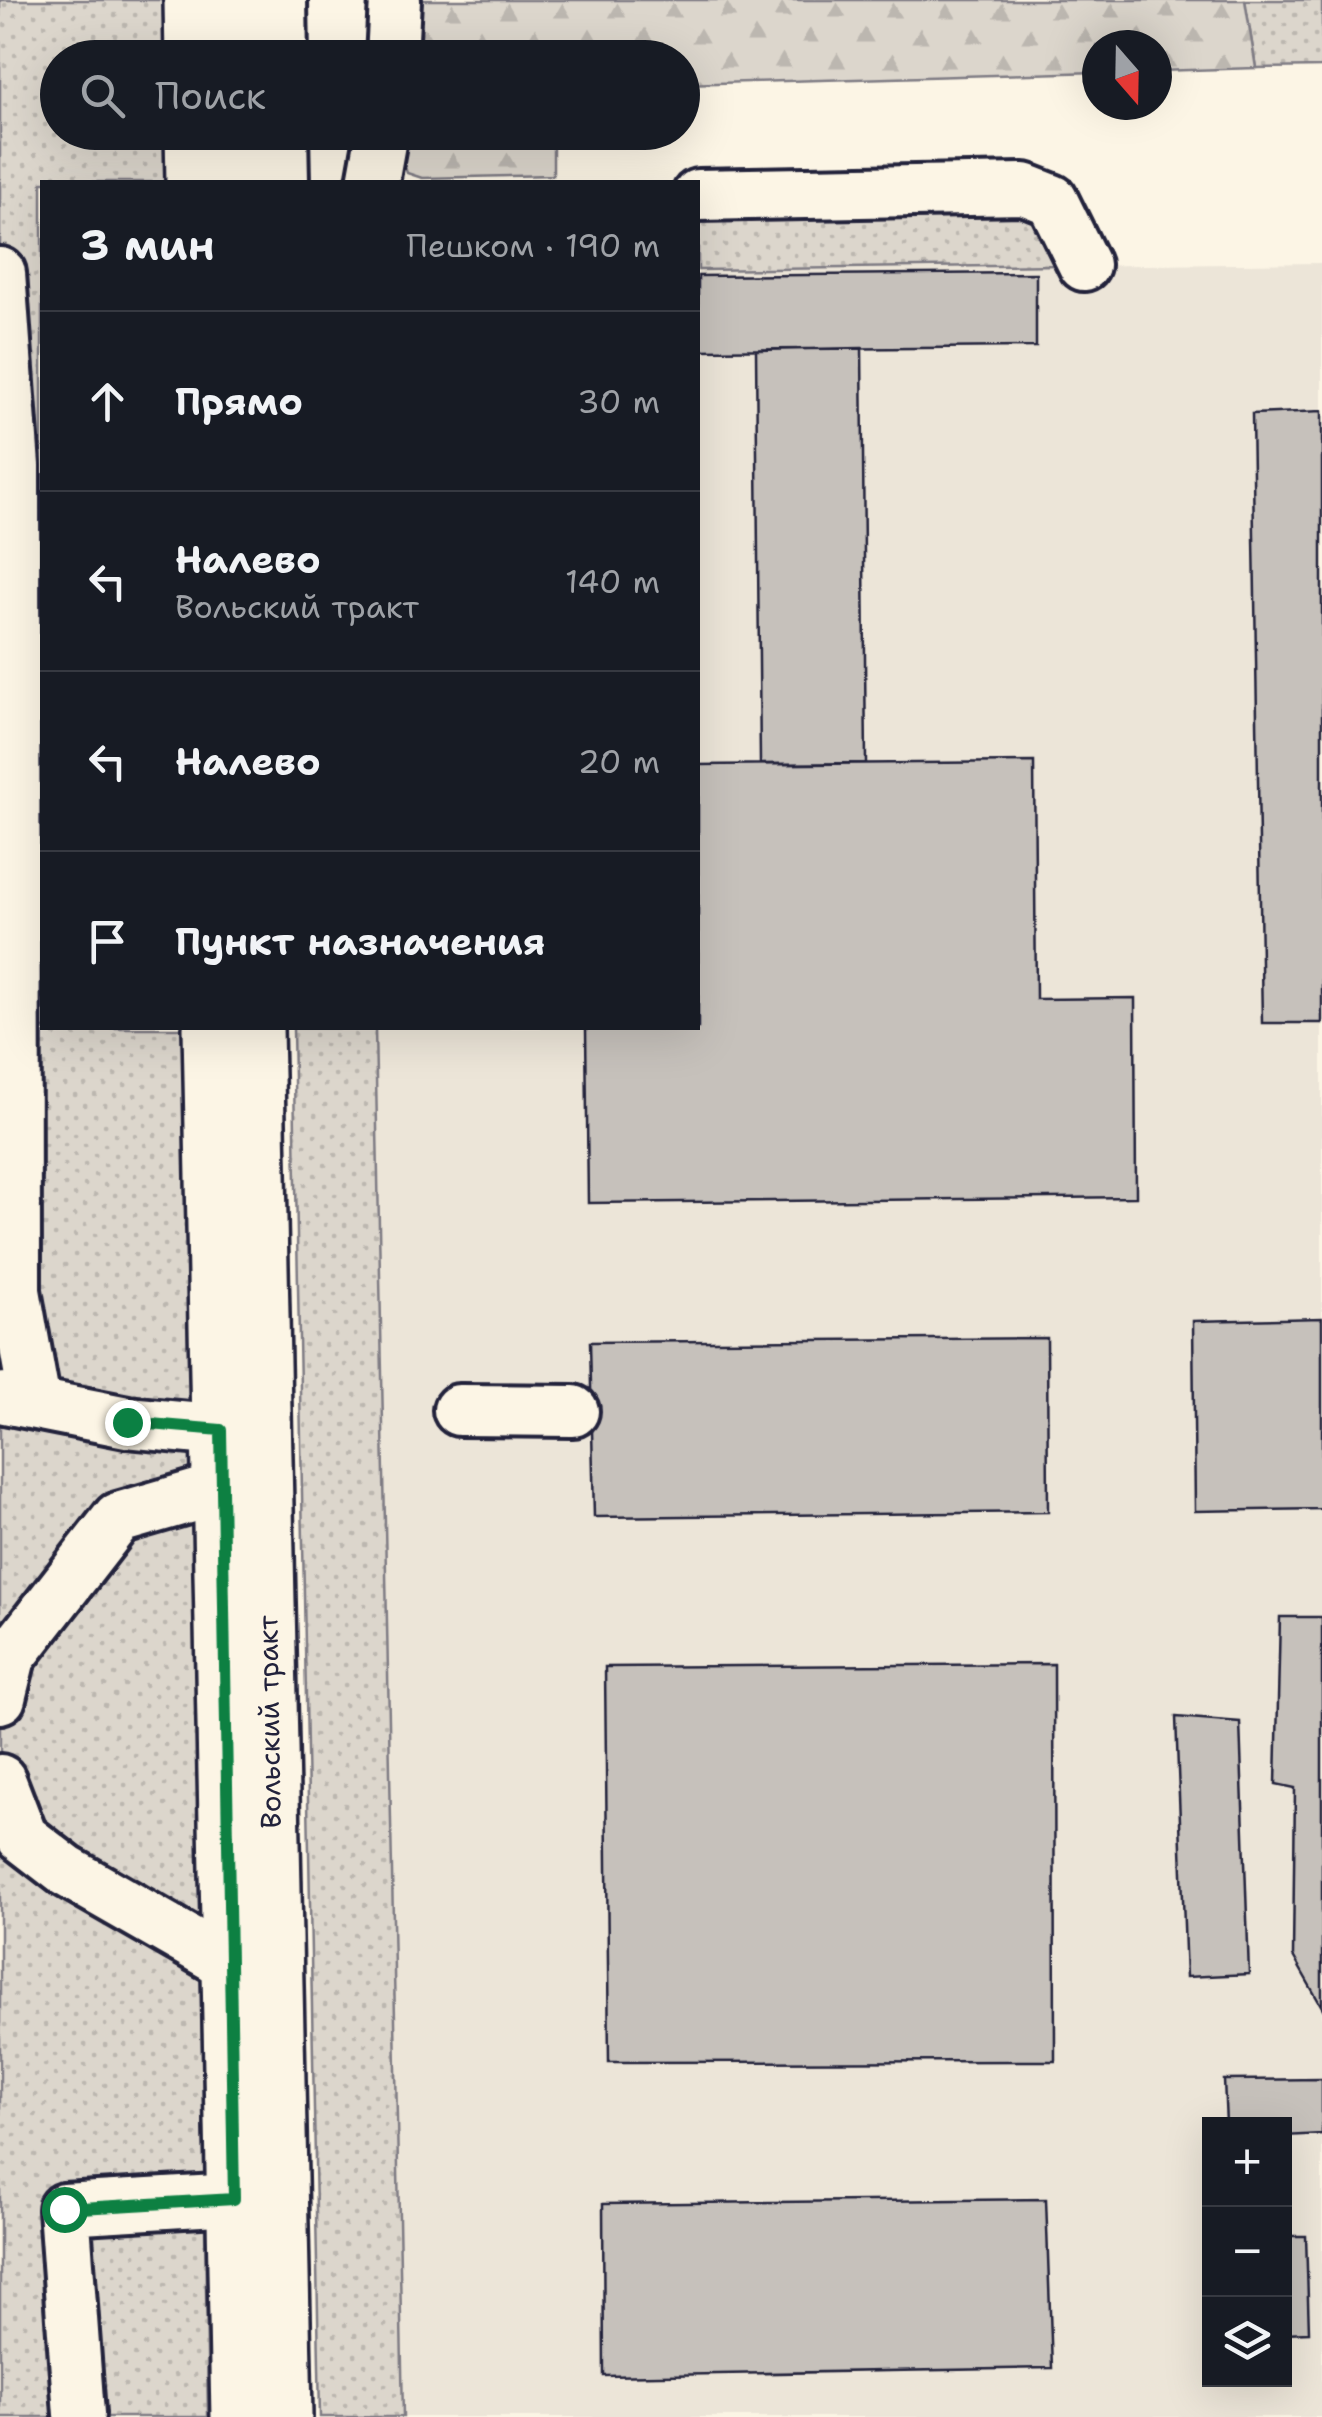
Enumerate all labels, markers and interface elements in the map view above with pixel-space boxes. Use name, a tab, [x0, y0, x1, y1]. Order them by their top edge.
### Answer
north arrow	[1082, 30, 1172, 120]
search box	[40, 40, 700, 150]
icon: search	[75, 68, 130, 123]
text: Поиск	[155, 70, 266, 121]
text: 3 мин	[80, 217, 215, 273]
text: Пешком · 190 m	[407, 224, 660, 267]
icon: ahead	[80, 374, 135, 429]
text: Прямо	[175, 376, 303, 427]
text: 30 m	[577, 380, 660, 423]
text: Налево	[175, 534, 321, 585]
icon: left	[80, 554, 135, 609]
text: 140 m	[565, 560, 660, 603]
text: Вольский тракт	[175, 585, 419, 628]
icon: left	[80, 734, 135, 789]
text: Налево	[175, 736, 321, 787]
text: 20 m	[578, 740, 660, 783]
icon: arrive	[80, 914, 135, 969]
text: Пункт назначения	[175, 916, 545, 967]
route end	[105, 1400, 151, 1446]
street label: Вольский тракт	[248, 1614, 290, 1829]
map controls	[1202, 2117, 1292, 2387]
button: +	[1202, 2117, 1292, 2207]
route start	[42, 2187, 88, 2233]
button: −	[1202, 2207, 1292, 2297]
button: layers	[1202, 2297, 1292, 2387]

